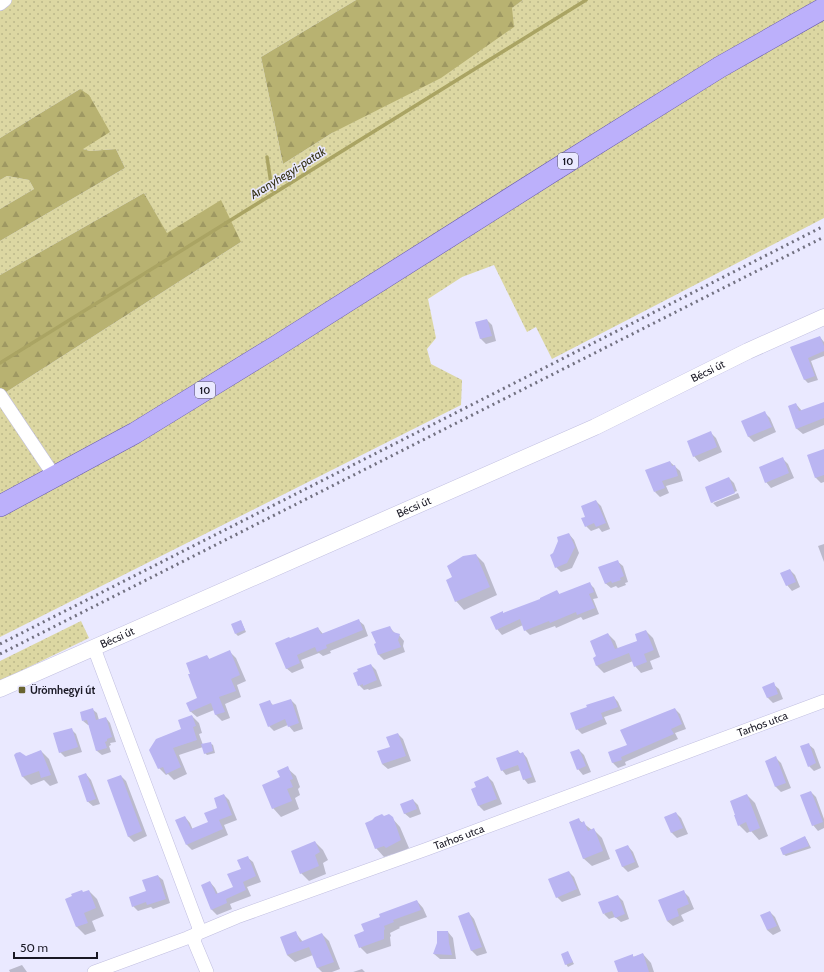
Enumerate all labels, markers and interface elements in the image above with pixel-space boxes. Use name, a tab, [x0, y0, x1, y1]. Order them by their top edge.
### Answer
water label: Aranyhegyi-patak	[246, 143, 329, 202]
road number: 10	[558, 153, 578, 169]
street label: Bécsi út	[688, 357, 727, 385]
road number: 10	[195, 382, 215, 398]
street label: Bécsi út	[394, 493, 433, 521]
street label: Bécsi út	[98, 624, 137, 651]
place label: Ürömhegyi út	[30, 683, 95, 697]
marker: Ürömhegyi út	[17, 685, 27, 695]
street label: Tarhos utca	[735, 708, 790, 740]
street label: Tarhos utca	[432, 821, 487, 853]
scale bar	[14, 934, 97, 960]
text: 50 m	[20, 940, 48, 955]

